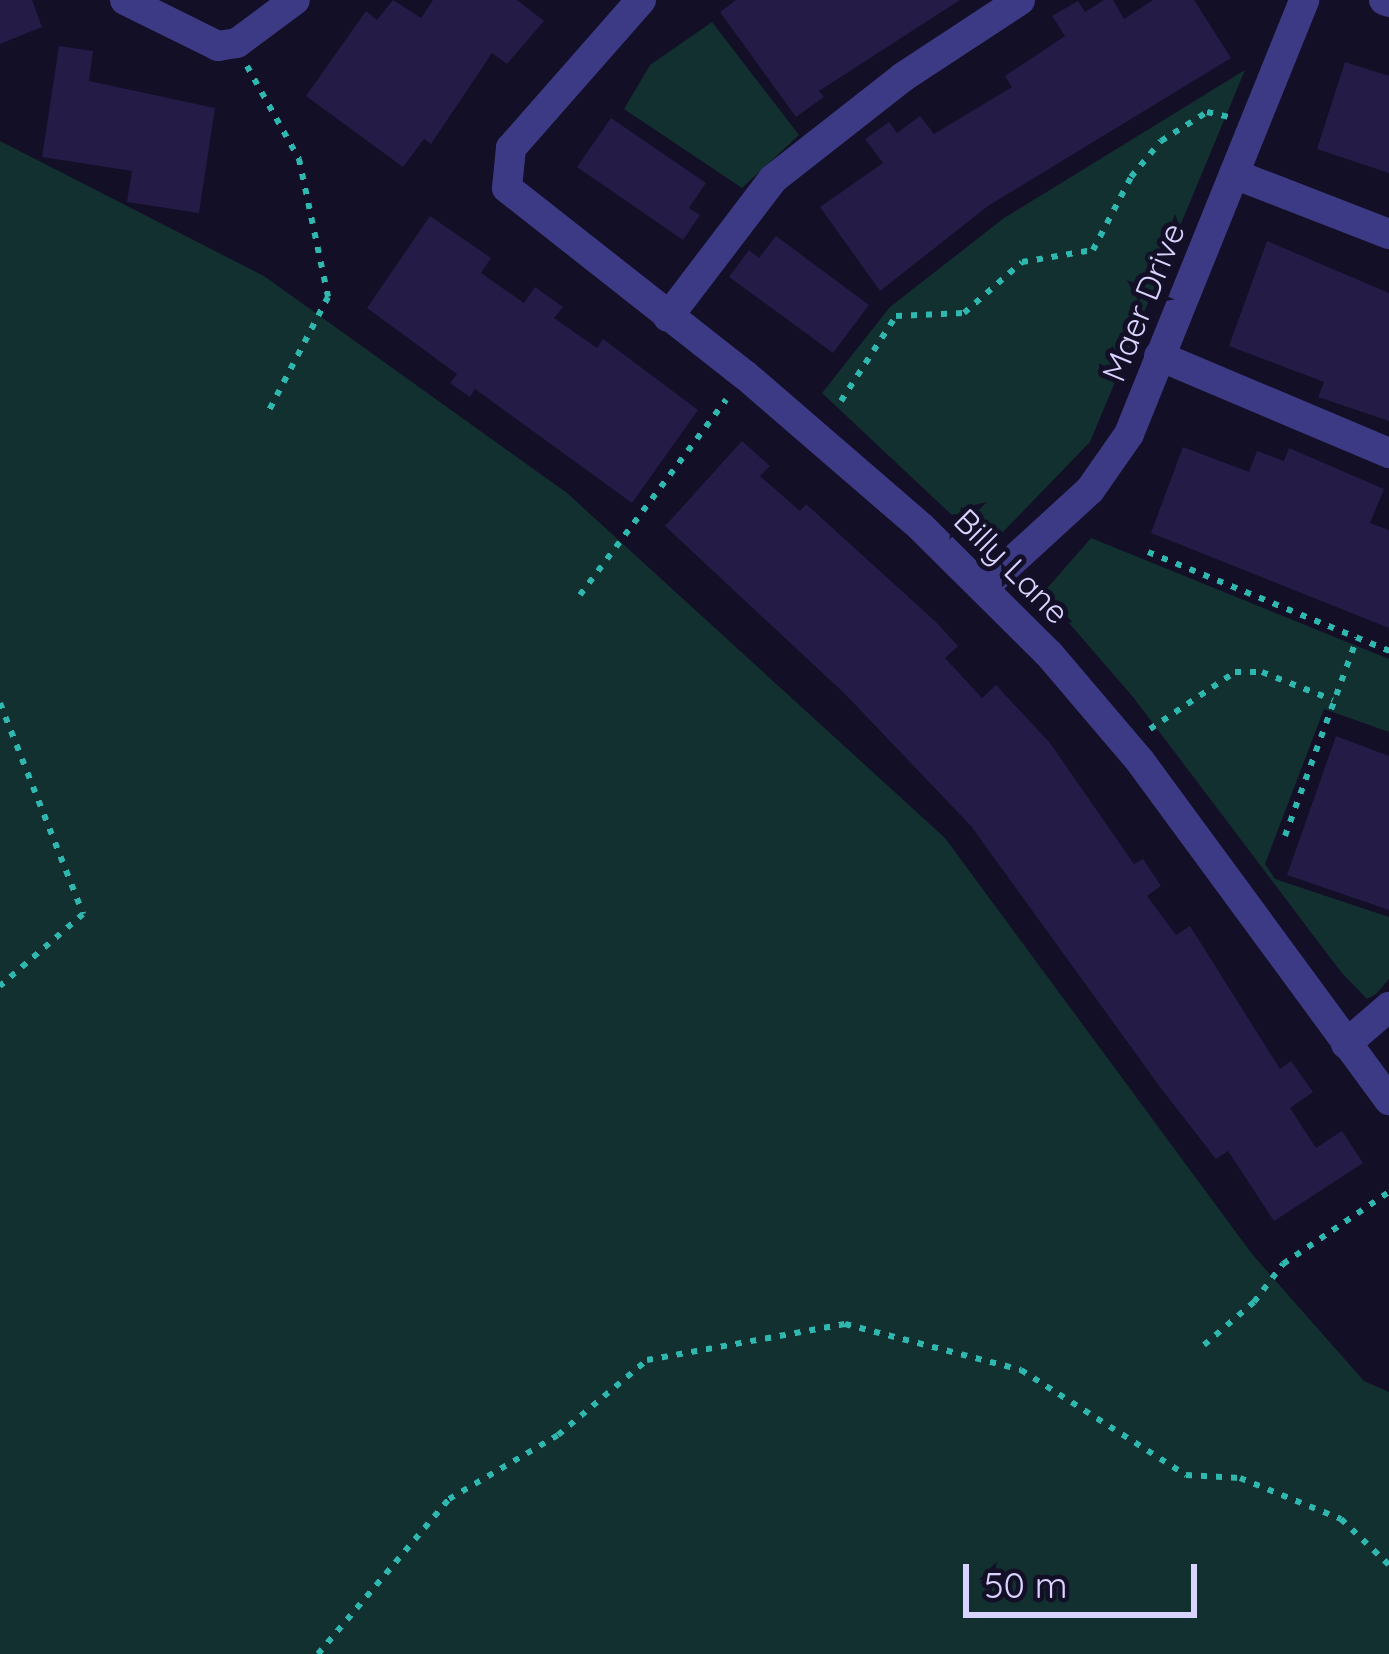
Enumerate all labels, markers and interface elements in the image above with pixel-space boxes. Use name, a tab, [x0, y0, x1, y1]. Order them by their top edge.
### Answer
street label: Maer Drive	[1093, 217, 1193, 387]
street label: Billy Lane	[946, 500, 1078, 632]
scale bar	[969, 1540, 1203, 1614]
text: 50 m	[984, 1562, 1068, 1607]

